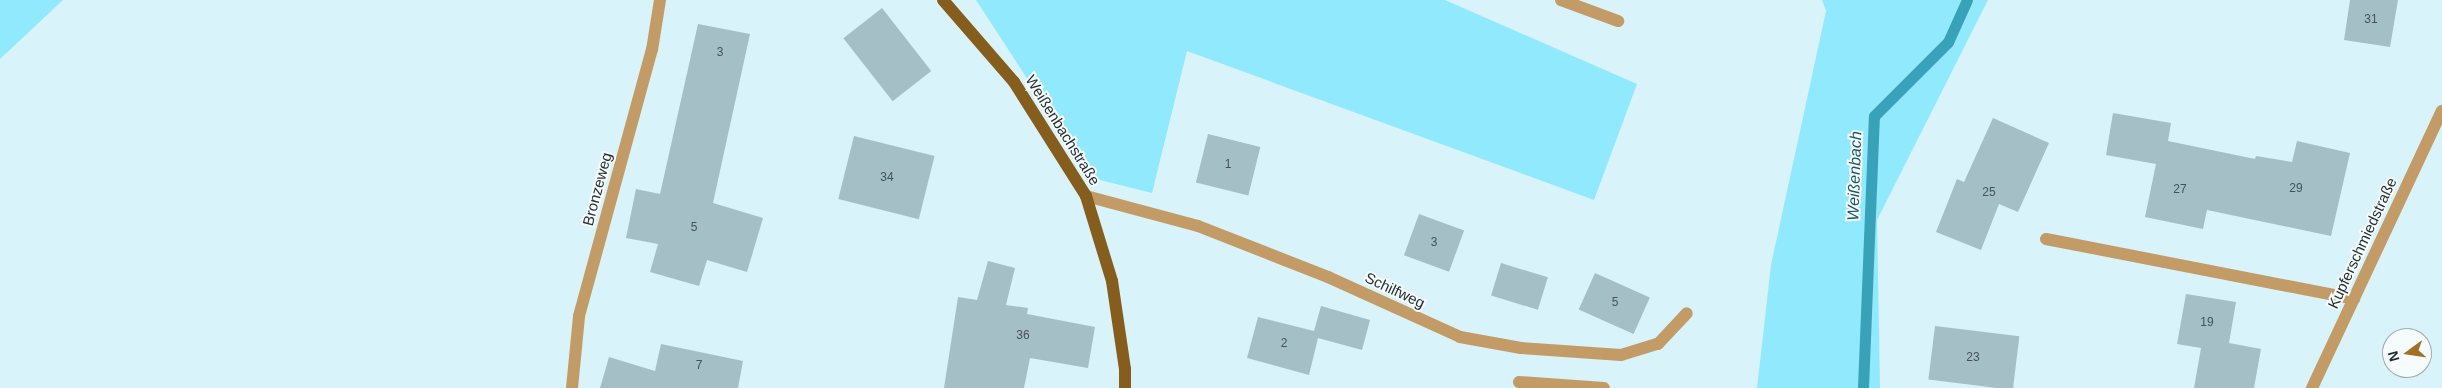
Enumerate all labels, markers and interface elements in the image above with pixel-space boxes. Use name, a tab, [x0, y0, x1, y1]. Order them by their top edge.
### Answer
house number: 31	[2364, 13, 2378, 27]
house number: 3	[717, 46, 723, 60]
street label: Weißenbachstraße	[1022, 72, 1104, 188]
water label: Weißenbach	[1844, 131, 1866, 221]
street label: Bronzeweg	[579, 150, 615, 228]
house number: 1	[1225, 158, 1231, 172]
house number: 34	[880, 171, 894, 185]
street label: Kupferschmiedstraße	[2324, 175, 2400, 311]
house number: 29	[2289, 182, 2303, 196]
house number: 27	[2173, 183, 2187, 197]
house number: 25	[1982, 186, 1996, 200]
house number: 5	[691, 221, 697, 235]
house number: 3	[1431, 236, 1437, 250]
street label: Schilfweg	[1362, 268, 1428, 312]
house number: 5	[1612, 296, 1618, 310]
house number: 19	[2200, 316, 2214, 330]
north arrow	[2382, 328, 2432, 378]
house number: 36	[1016, 329, 1030, 343]
house number: 2	[1281, 337, 1287, 351]
text: N	[2384, 350, 2402, 363]
house number: 23	[1966, 351, 1980, 365]
house number: 7	[696, 359, 702, 373]

